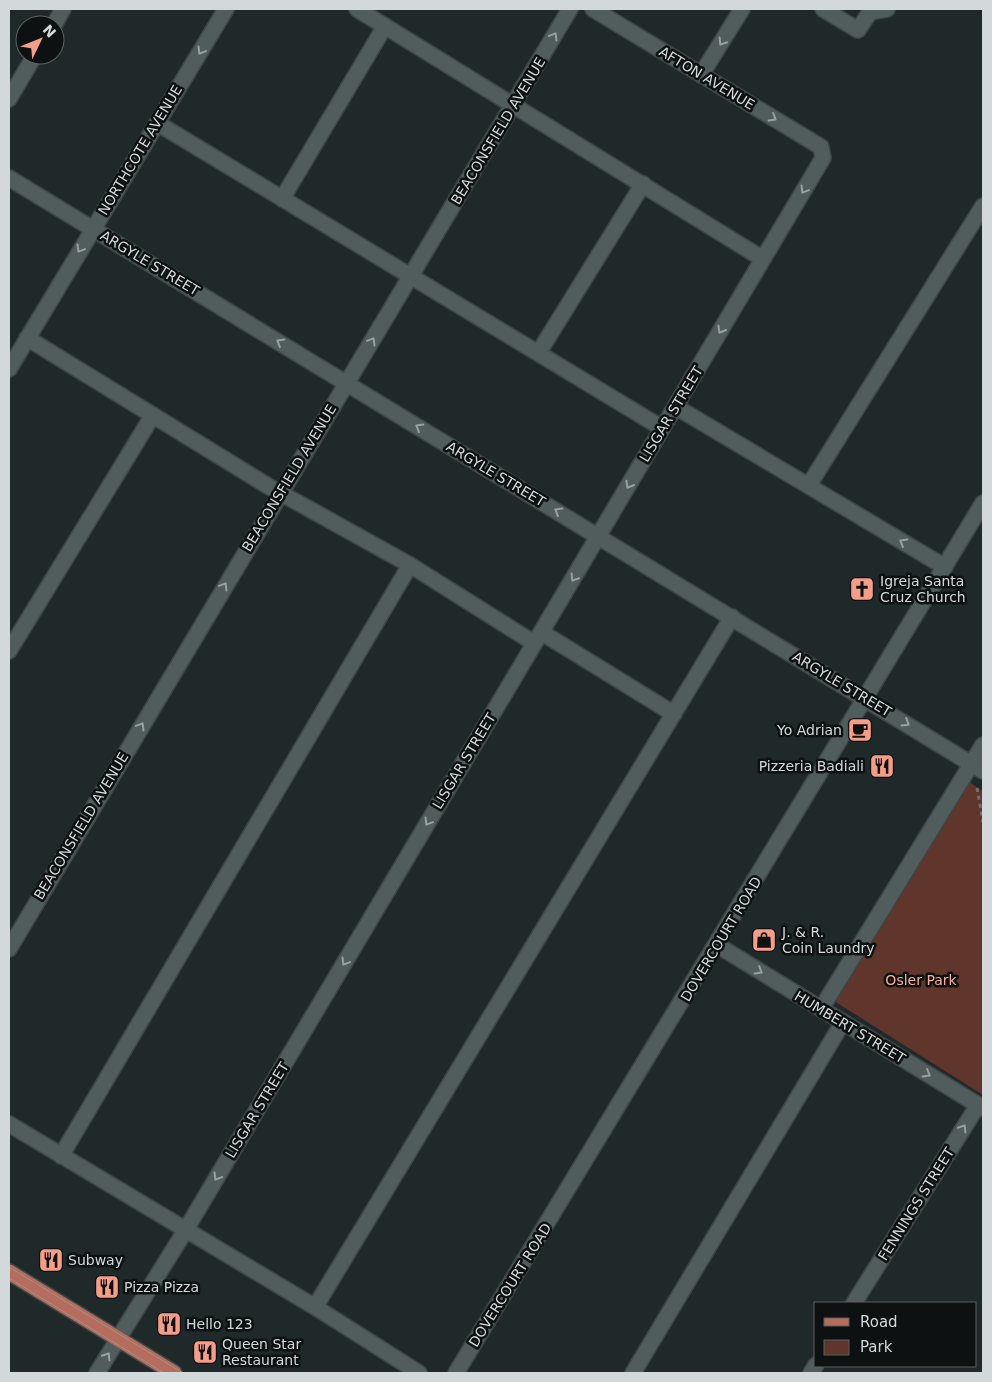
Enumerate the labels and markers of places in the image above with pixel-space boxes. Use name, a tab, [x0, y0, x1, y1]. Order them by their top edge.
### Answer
place label: Igreja Santa Cruz Church	[880, 573, 966, 605]
church icon: Igreja Santa Cruz Church	[849, 576, 875, 602]
cafe icon: Yo Adrian	[847, 717, 873, 743]
place label: Yo Adrian	[776, 722, 842, 738]
restaurant icon: Pizzeria Badiali	[869, 753, 895, 779]
place label: Pizzeria Badiali	[759, 758, 864, 774]
place label: J. & R. Coin Laundry	[781, 924, 875, 956]
shop icon: J. & R. Coin Laundry	[751, 927, 777, 953]
restaurant icon: Subway	[38, 1247, 64, 1273]
place label: Subway	[68, 1252, 123, 1268]
restaurant icon: Pizza Pizza	[94, 1274, 120, 1300]
place label: Pizza Pizza	[124, 1279, 199, 1295]
restaurant icon: Hello 123	[156, 1311, 182, 1337]
place label: Hello 123	[186, 1316, 253, 1332]
place label: Queen Star Restaurant	[222, 1336, 301, 1368]
restaurant icon: Queen Star Restaurant	[192, 1339, 218, 1365]

